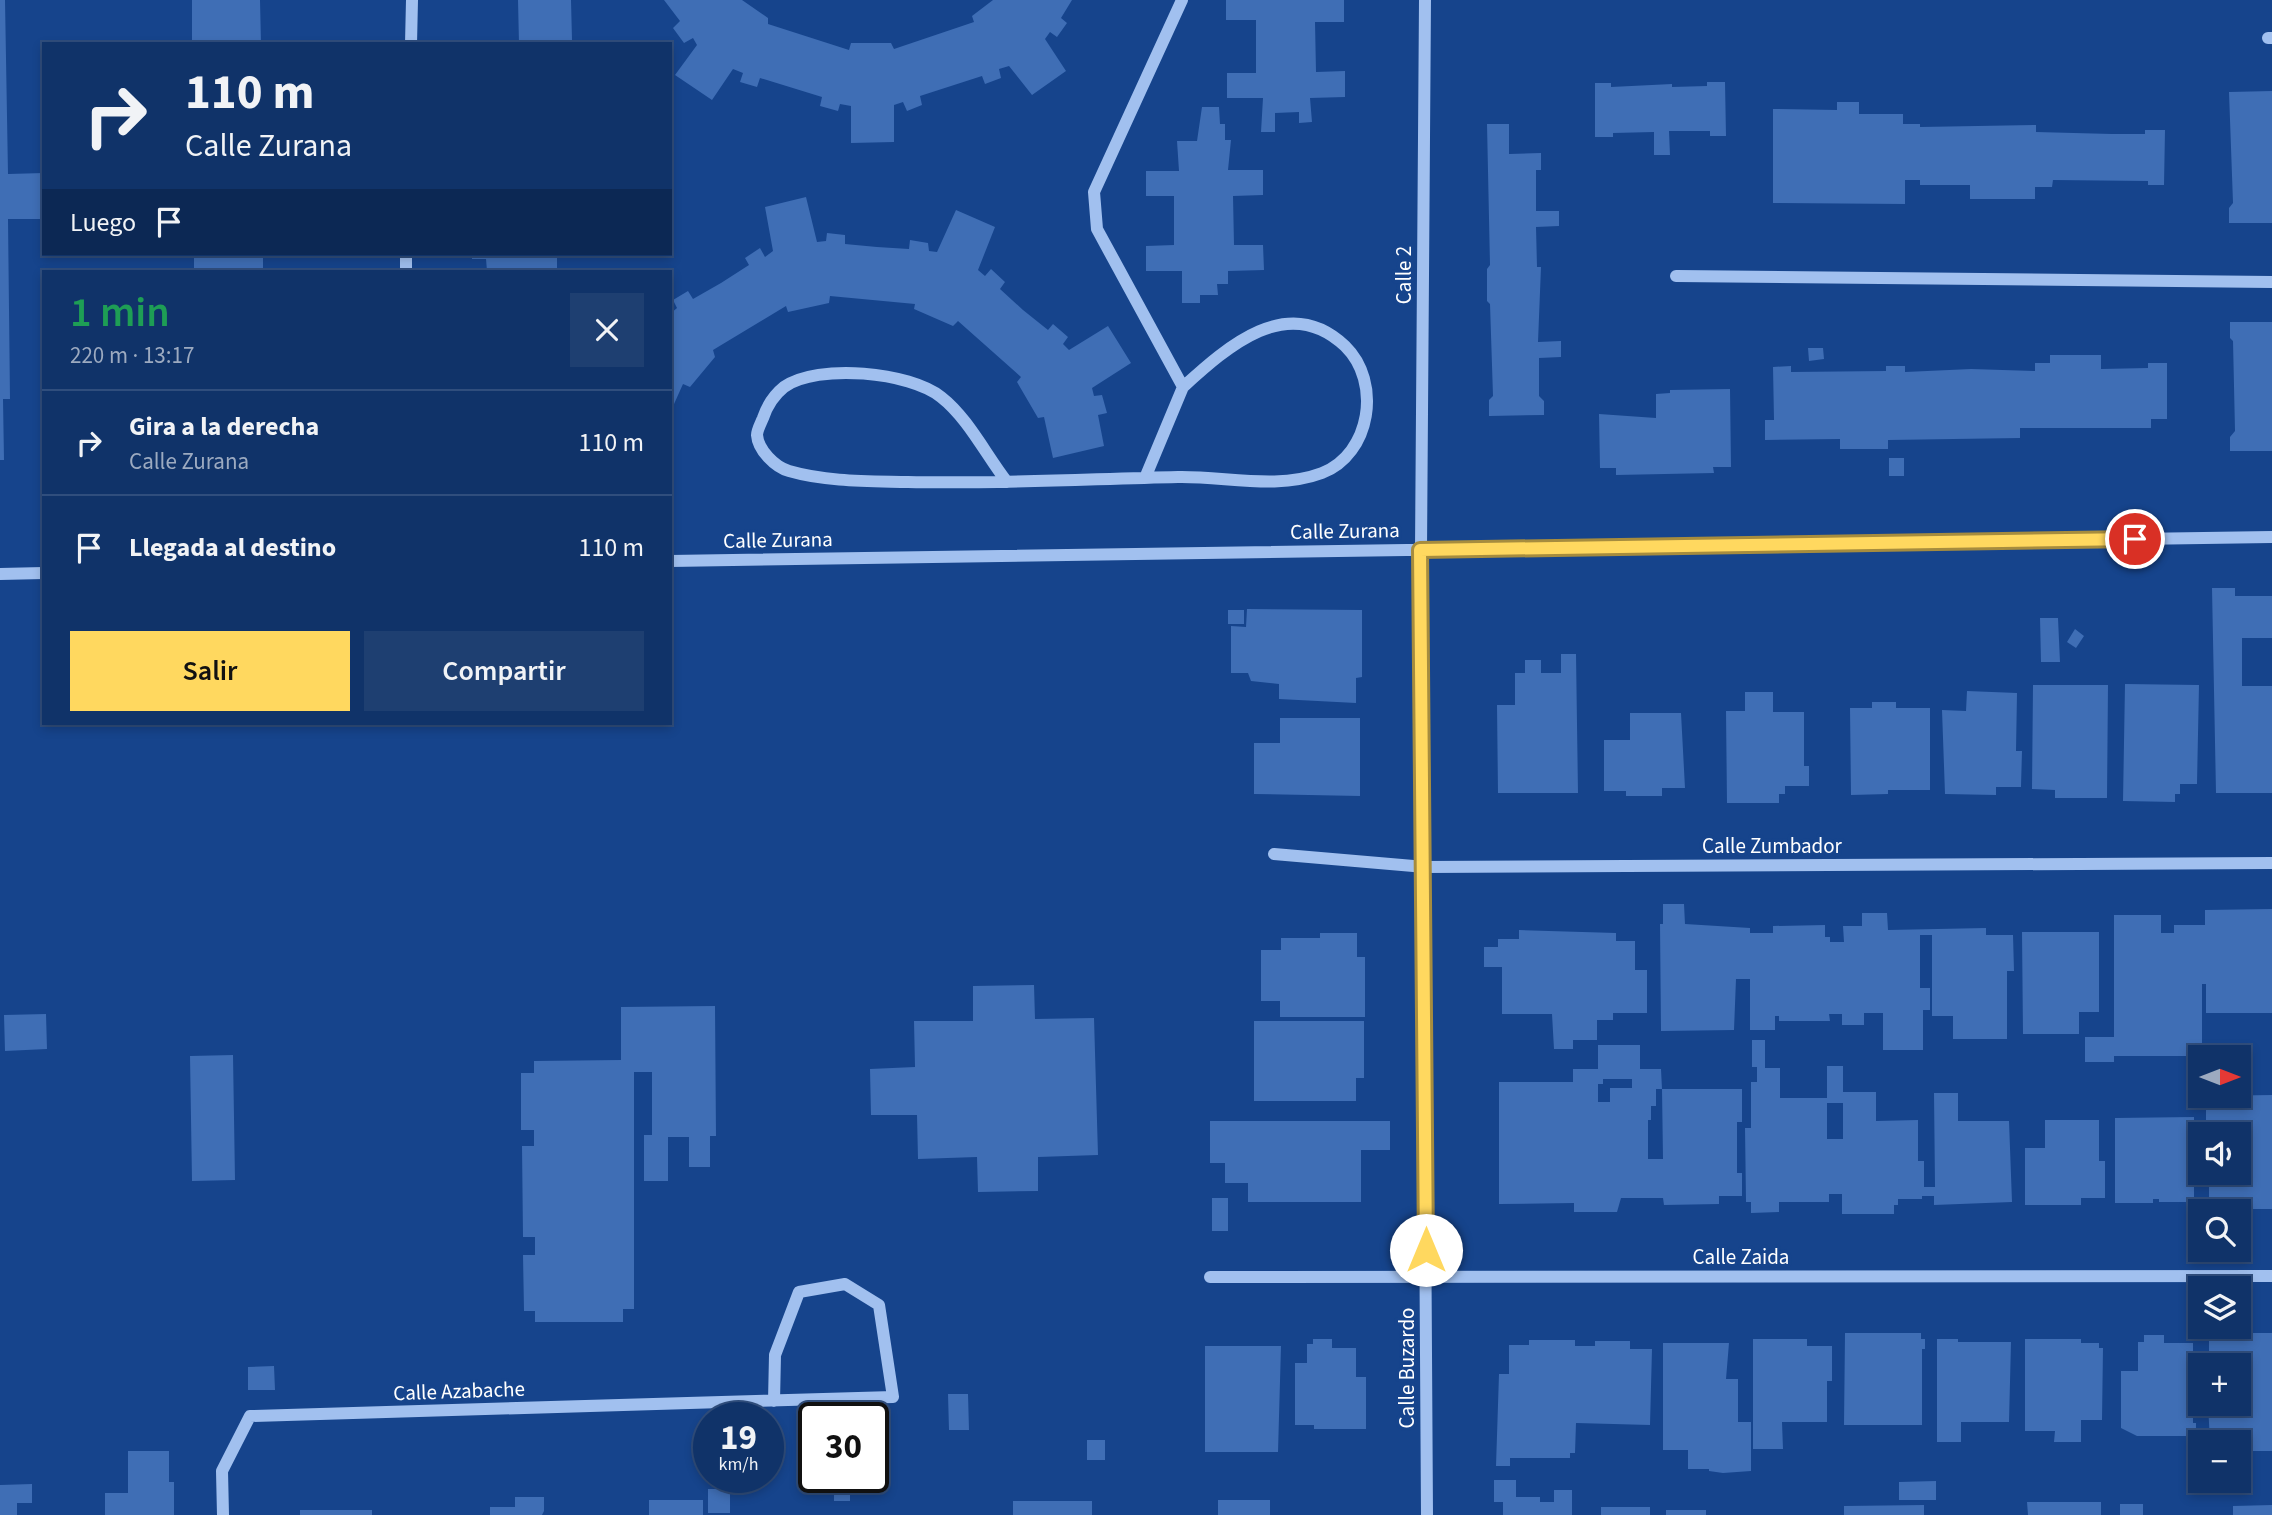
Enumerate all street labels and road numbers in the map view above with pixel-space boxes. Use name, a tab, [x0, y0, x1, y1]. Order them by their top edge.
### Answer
street label: Calle 2	[1389, 246, 1419, 304]
street label: Calle Zurana	[1290, 515, 1400, 547]
street label: Calle Zurana	[723, 524, 833, 556]
street label: Calle Zumbador	[1702, 831, 1843, 861]
street label: Calle Zaida	[1693, 1242, 1789, 1272]
street label: Calle Buzardo	[1392, 1308, 1422, 1428]
street label: Calle Azabache	[393, 1374, 525, 1408]

